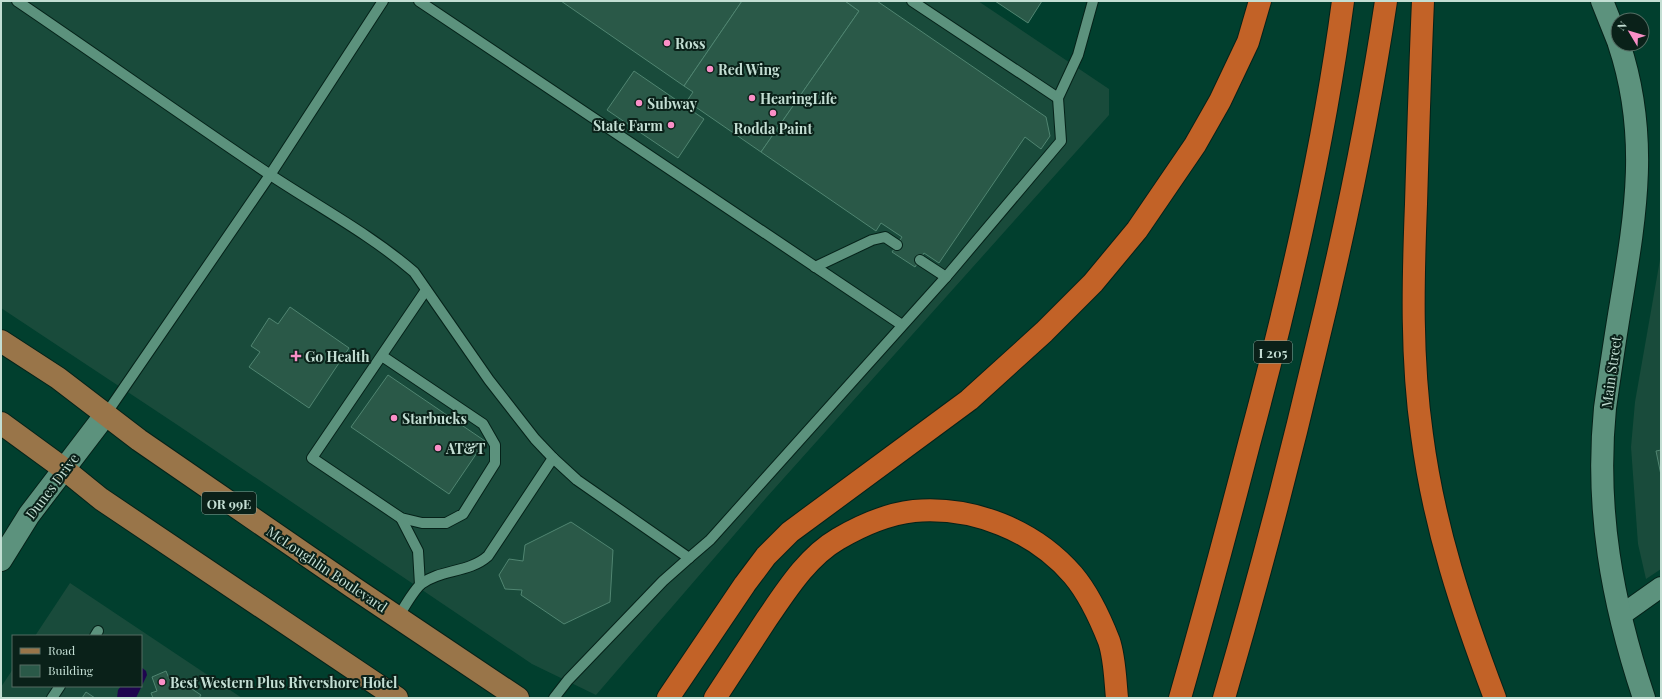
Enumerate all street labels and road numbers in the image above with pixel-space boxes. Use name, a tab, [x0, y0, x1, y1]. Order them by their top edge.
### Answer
street label: Main Street	[1597, 334, 1626, 409]
road number: I 205	[1254, 341, 1292, 363]
street label: Dunes Drive	[21, 449, 83, 523]
road number: OR 99E	[202, 492, 256, 514]
street label: McLoughlin Boulevard	[263, 522, 391, 616]

